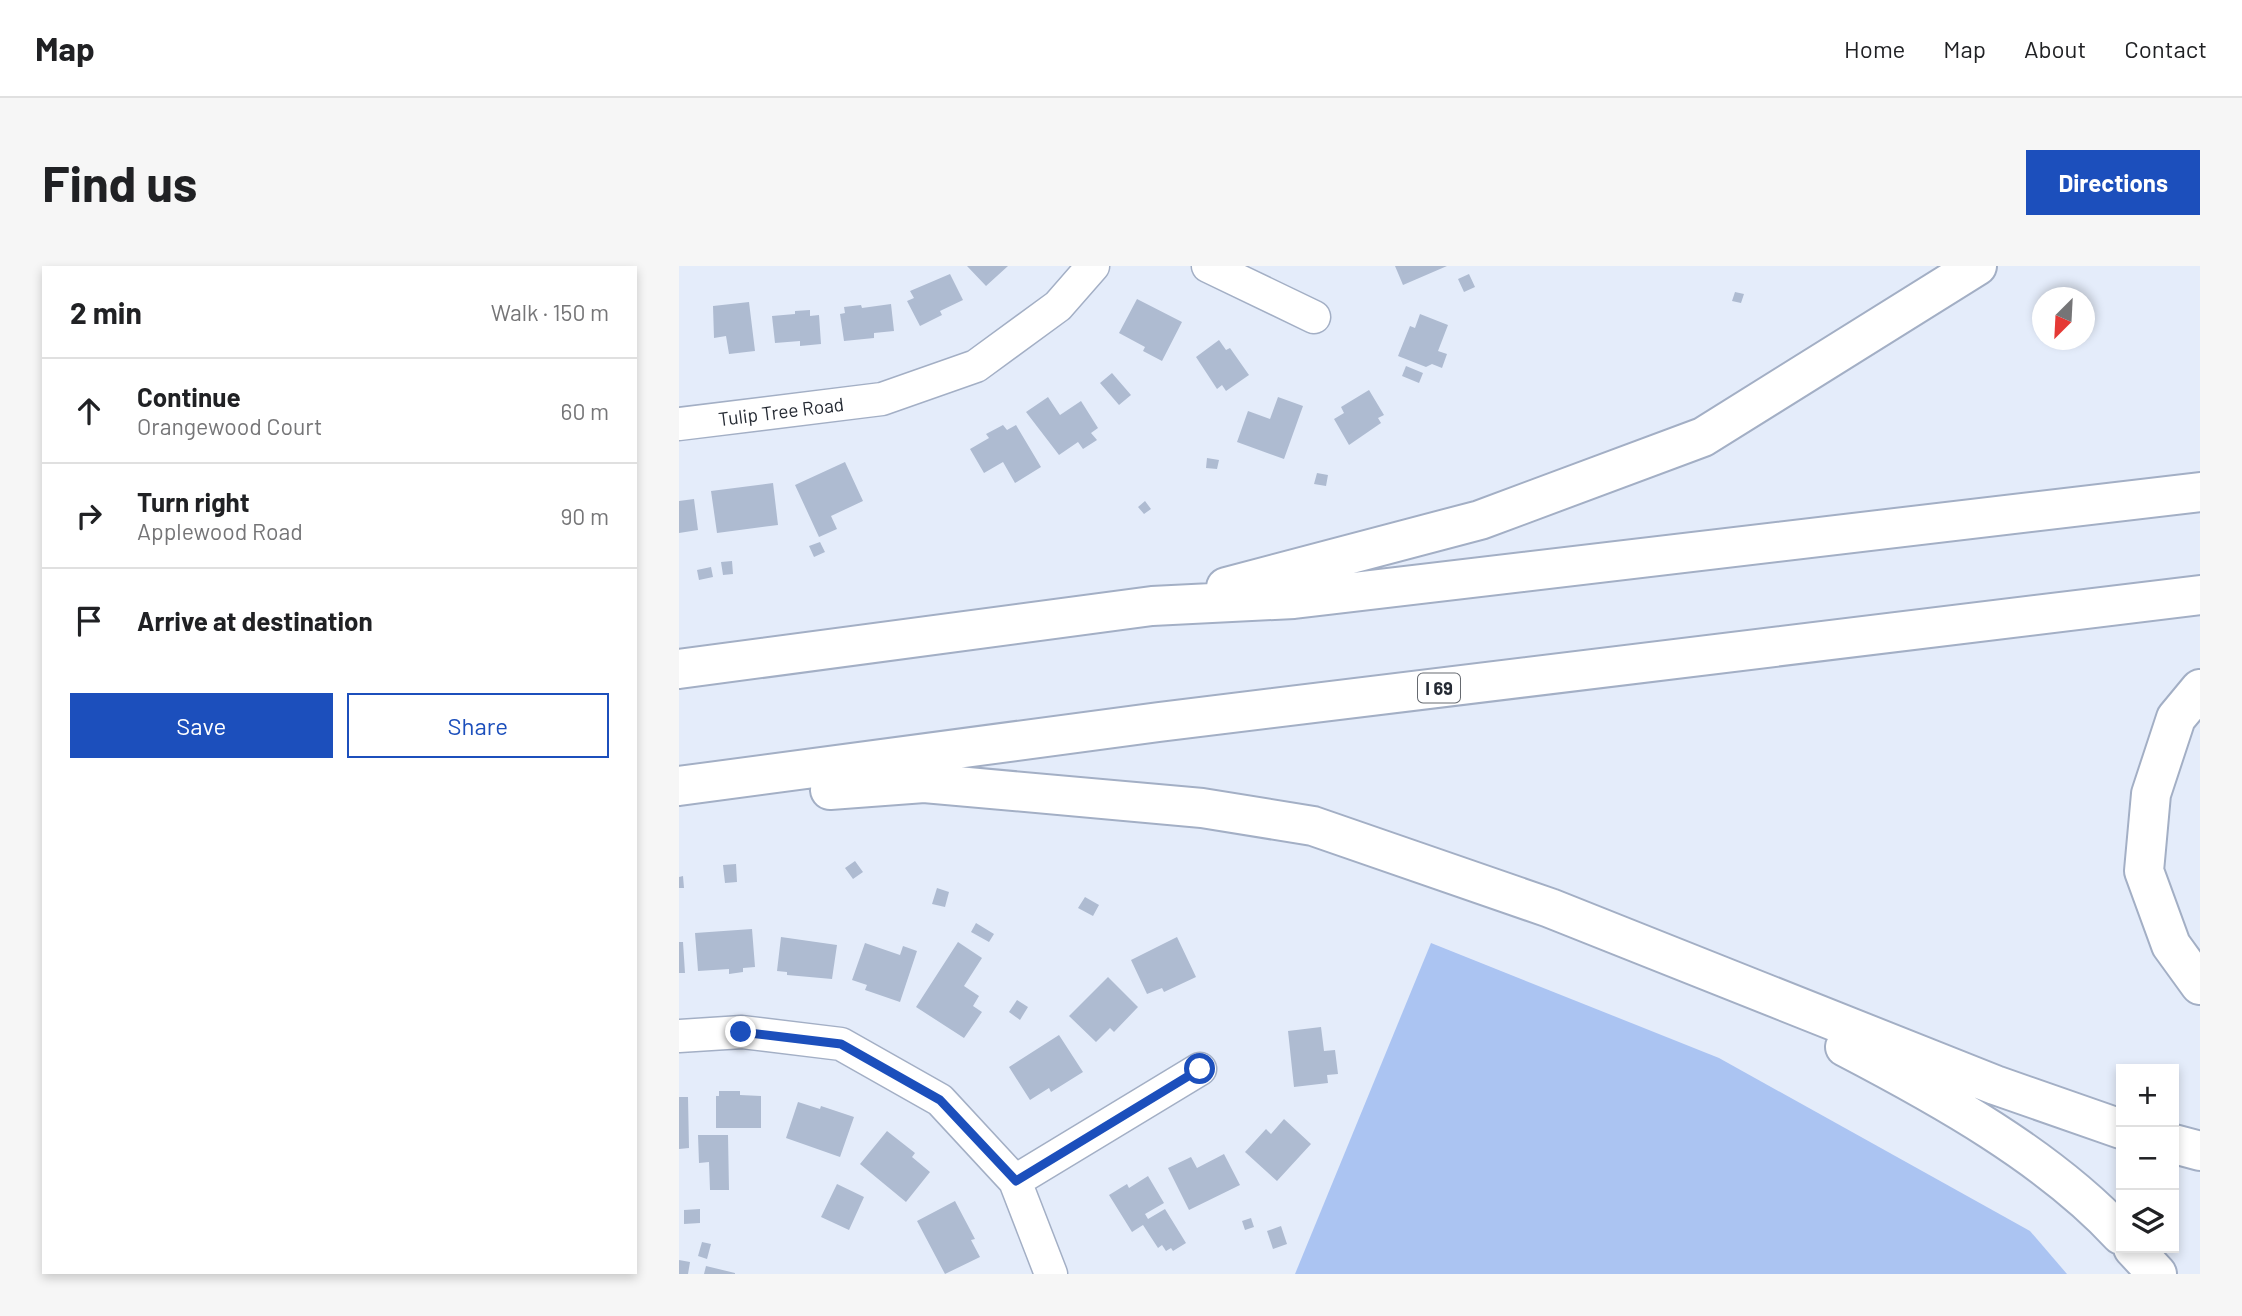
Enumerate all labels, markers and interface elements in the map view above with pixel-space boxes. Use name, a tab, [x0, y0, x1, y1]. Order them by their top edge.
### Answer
text: Map	[35, 28, 95, 68]
text: Home	[1844, 34, 1905, 63]
text: Map	[1943, 34, 1986, 63]
text: About	[2024, 34, 2086, 63]
text: Contact	[2124, 34, 2207, 63]
button: Directions	[2026, 150, 2200, 215]
text: Find us	[42, 153, 197, 212]
north arrow	[2032, 287, 2095, 350]
text: 2 min	[70, 294, 142, 330]
text: Walk · 150 m	[491, 298, 609, 326]
text: Continue	[137, 381, 241, 412]
icon: ahead	[70, 392, 108, 430]
street label: Tulip Tree Road	[717, 392, 845, 430]
text: 60 m	[561, 397, 609, 425]
text: Orangewood Court	[137, 412, 322, 440]
text: Turn right	[137, 486, 250, 517]
icon: right	[70, 497, 108, 535]
text: 90 m	[560, 502, 609, 530]
text: Applewood Road	[137, 517, 303, 545]
icon: arrive	[70, 602, 108, 640]
text: Arrive at destination	[137, 605, 373, 636]
road number: I 69	[1418, 674, 1460, 702]
button: Save	[70, 693, 333, 758]
button: Share	[347, 693, 609, 758]
route end	[725, 1016, 756, 1047]
route start	[1184, 1053, 1215, 1084]
map controls	[2116, 1064, 2179, 1253]
button: +	[2116, 1064, 2179, 1127]
button: −	[2116, 1127, 2179, 1190]
button: layers	[2116, 1190, 2179, 1253]

